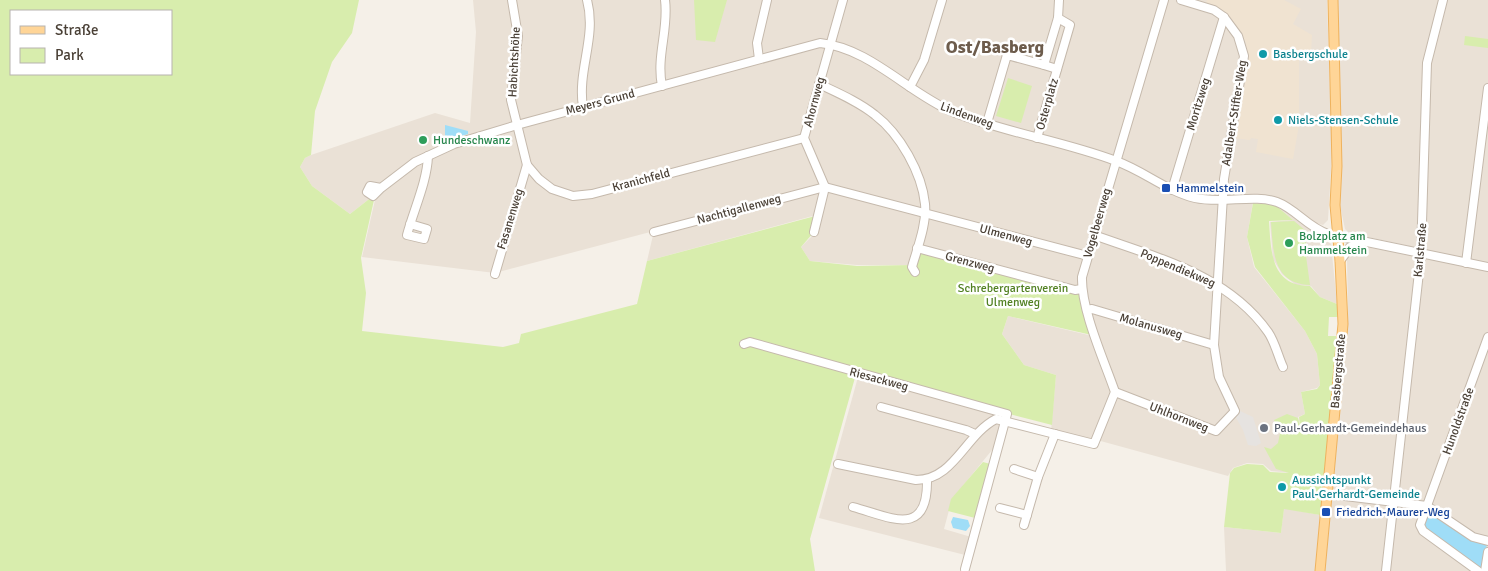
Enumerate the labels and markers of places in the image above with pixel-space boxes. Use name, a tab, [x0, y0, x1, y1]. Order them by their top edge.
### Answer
place label: Basbergschule	[1273, 47, 1348, 62]
marker: Basbergschule	[1257, 48, 1269, 60]
place label: Niels-Stensen-Schule	[1288, 113, 1399, 128]
marker: Niels-Stensen-Schule	[1272, 114, 1284, 126]
place label: Hundeschwanz	[433, 133, 510, 148]
marker: Hundeschwanz	[417, 134, 429, 146]
place label: Hammelstein	[1176, 181, 1244, 196]
marker: Hammelstein	[1160, 182, 1172, 194]
place label: Bolzplatz am Hammelstein	[1299, 229, 1367, 258]
marker: Bolzplatz am Hammelstein	[1283, 237, 1295, 249]
place label: Paul-Gerhardt-Gemeindehaus	[1274, 421, 1427, 436]
marker: Paul-Gerhardt-Gemeindehaus	[1258, 422, 1270, 434]
place label: Aussichtspunkt Paul-Gerhardt-Gemeinde	[1292, 473, 1420, 502]
marker: Aussichtspunkt Paul-Gerhardt-Gemeinde	[1276, 481, 1288, 493]
place label: Friedrich-Maurer-Weg	[1336, 505, 1450, 520]
marker: Friedrich-Maurer-Weg	[1320, 506, 1332, 518]

